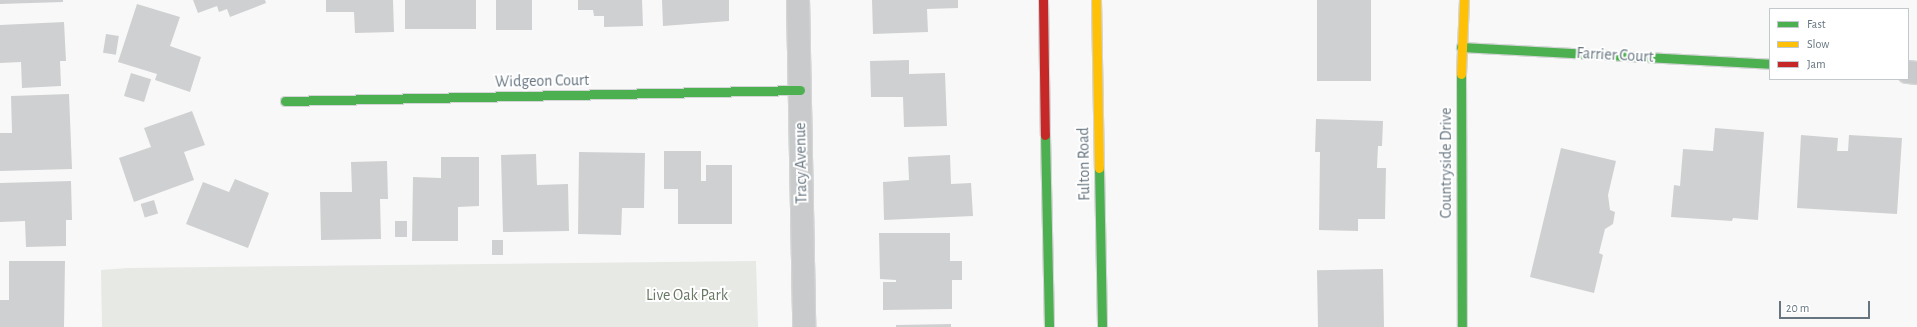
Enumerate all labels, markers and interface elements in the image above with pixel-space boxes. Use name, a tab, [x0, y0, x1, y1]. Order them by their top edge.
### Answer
legend	[1769, 8, 1909, 80]
text: Fast	[1807, 18, 1826, 30]
text: Slow	[1807, 38, 1829, 50]
street label: Farrier Court	[1576, 43, 1654, 67]
text: Jam	[1807, 58, 1826, 70]
street label: Widgeon Court	[495, 71, 589, 91]
street label: Countryside Drive	[1436, 108, 1456, 218]
street label: Tracy Avenue	[791, 122, 811, 204]
street label: Fulton Road	[1074, 127, 1094, 201]
park label: Live Oak Park	[646, 285, 728, 305]
scale bar	[1781, 293, 1872, 319]
text: 20 m	[1786, 302, 1809, 314]

